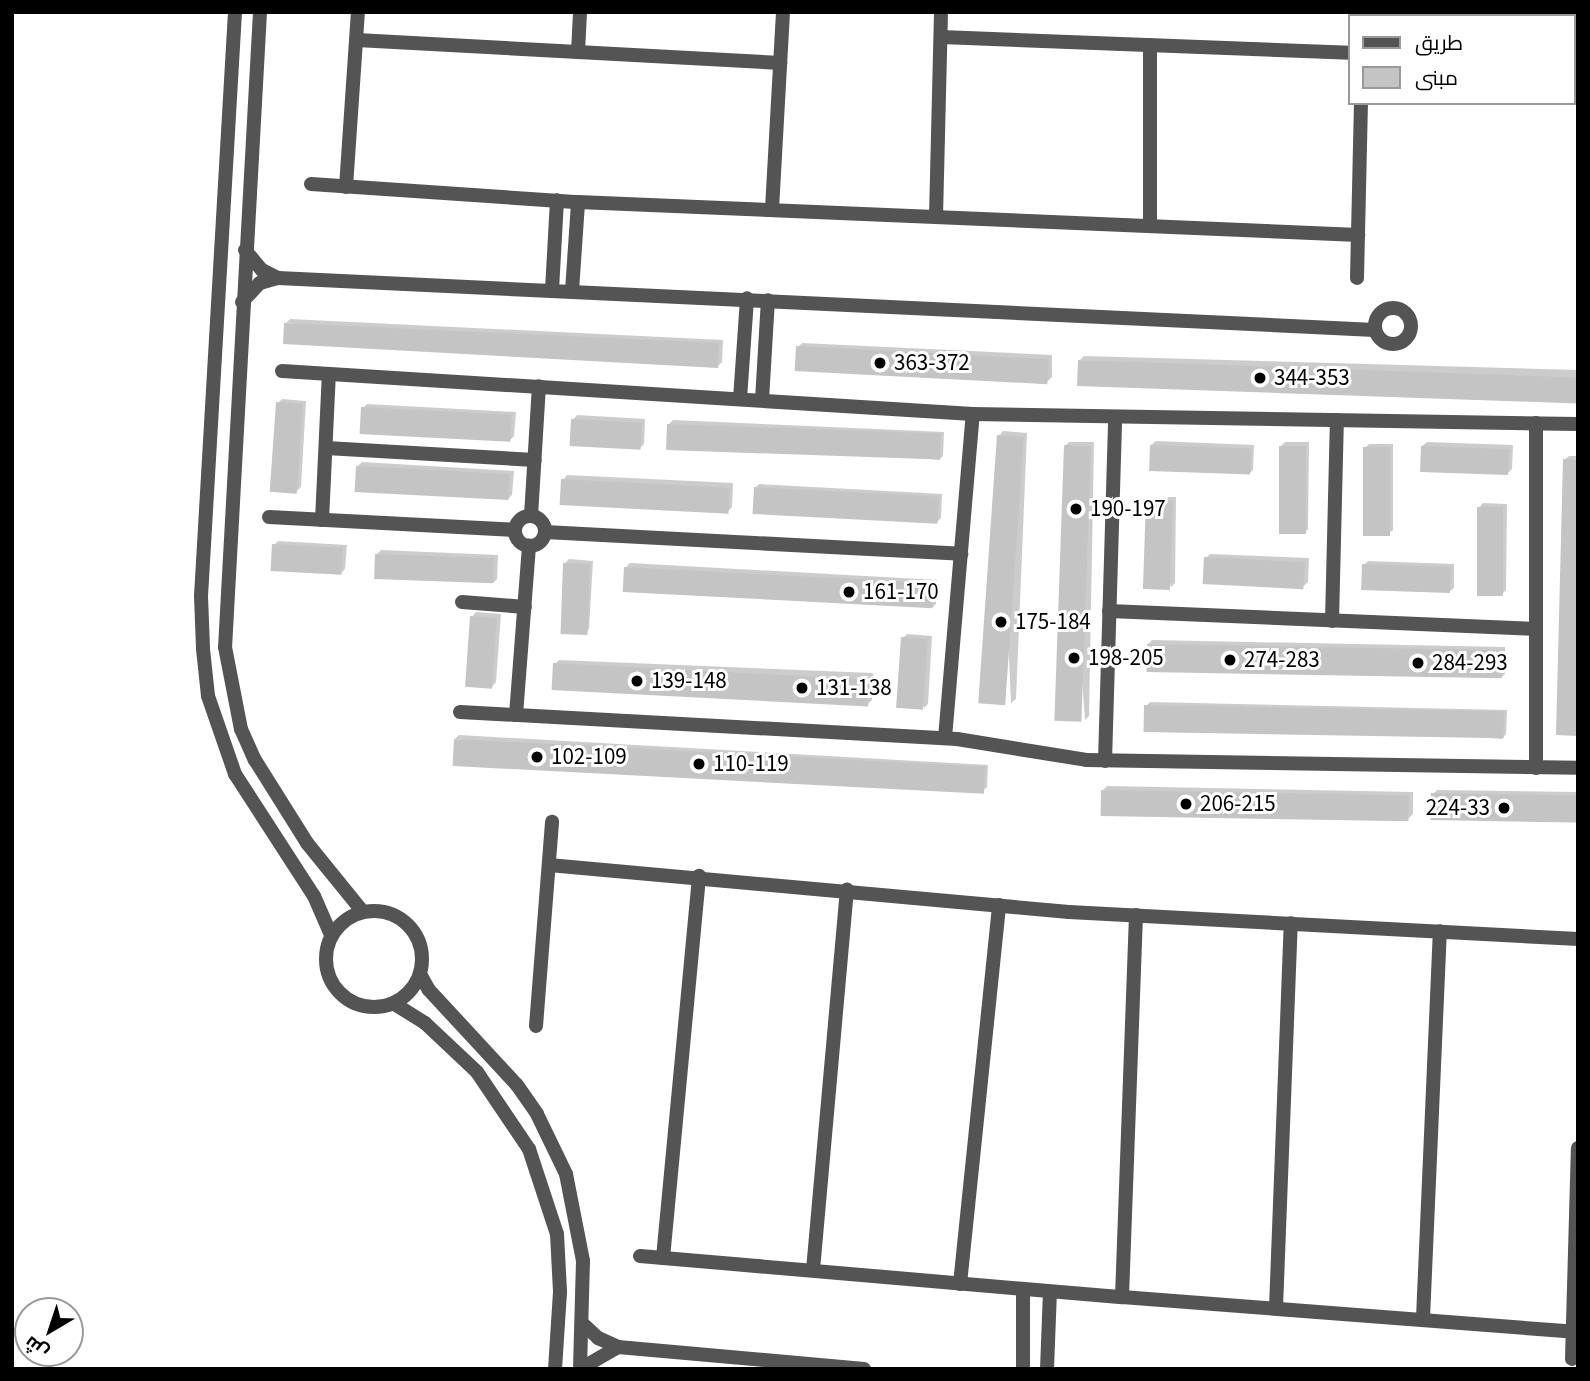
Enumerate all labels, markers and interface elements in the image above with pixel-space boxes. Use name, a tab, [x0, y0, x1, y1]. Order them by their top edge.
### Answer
legend	[1348, 14, 1576, 105]
text: طريق	[1415, 28, 1463, 58]
text: مبنى	[1415, 63, 1458, 93]
place label: 363-372	[894, 349, 970, 377]
marker: 363-372	[872, 355, 888, 371]
place label: 344-353	[1274, 364, 1350, 392]
marker: 344-353	[1252, 370, 1268, 386]
place label: 190-197	[1090, 495, 1166, 523]
marker: 190-197	[1068, 501, 1084, 517]
place label: 161-170	[863, 578, 939, 606]
marker: 161-170	[841, 584, 857, 600]
place label: 175-184	[1015, 608, 1091, 636]
marker: 175-184	[993, 614, 1009, 630]
place label: 198-205	[1088, 644, 1164, 672]
place label: 274-283	[1244, 646, 1320, 674]
place label: 284-293	[1432, 649, 1508, 677]
marker: 198-205	[1066, 650, 1082, 666]
marker: 274-283	[1222, 652, 1238, 668]
marker: 284-293	[1410, 655, 1426, 671]
place label: 139-148	[651, 667, 727, 695]
marker: 139-148	[629, 673, 645, 689]
place label: 131-138	[816, 674, 892, 702]
marker: 131-138	[794, 680, 810, 696]
place label: 102-109	[551, 743, 627, 771]
marker: 102-109	[529, 749, 545, 765]
place label: 110-119	[713, 750, 789, 778]
marker: 110-119	[691, 756, 707, 772]
place label: 206-215	[1200, 790, 1276, 818]
place label: 224-33	[1426, 794, 1490, 822]
marker: 206-215	[1178, 796, 1194, 812]
marker: 224-33	[1496, 800, 1512, 816]
north arrow	[14, 1297, 84, 1367]
text: ش	[19, 1329, 55, 1365]

